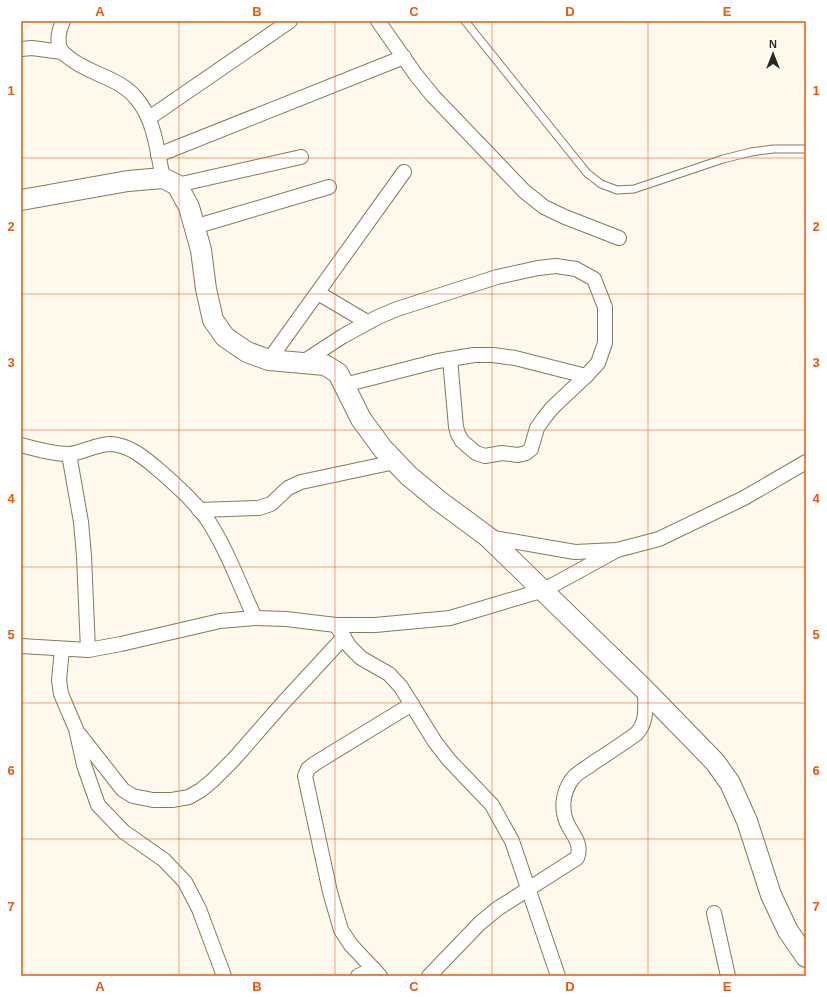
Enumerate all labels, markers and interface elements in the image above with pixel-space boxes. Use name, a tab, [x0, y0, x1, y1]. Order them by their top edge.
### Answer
text: A	[95, 4, 105, 19]
text: B	[252, 4, 262, 19]
text: C	[409, 4, 419, 19]
text: D	[565, 4, 575, 19]
text: E	[723, 4, 732, 19]
north arrow	[753, 34, 793, 74]
text: N	[769, 38, 777, 50]
text: 1	[7, 83, 15, 98]
text: 1	[812, 83, 820, 98]
text: 2	[7, 219, 15, 234]
text: 2	[812, 219, 820, 234]
text: 3	[7, 355, 15, 370]
text: 3	[812, 355, 820, 370]
text: 4	[7, 491, 15, 506]
text: 4	[812, 491, 820, 506]
text: 5	[7, 627, 15, 642]
text: 5	[812, 627, 820, 642]
text: 6	[7, 763, 15, 778]
text: 6	[812, 763, 820, 778]
text: 7	[7, 899, 15, 914]
text: 7	[812, 899, 820, 914]
text: A	[95, 979, 105, 994]
text: B	[252, 979, 262, 994]
text: C	[409, 979, 419, 994]
text: D	[565, 979, 575, 994]
text: E	[723, 979, 732, 994]

